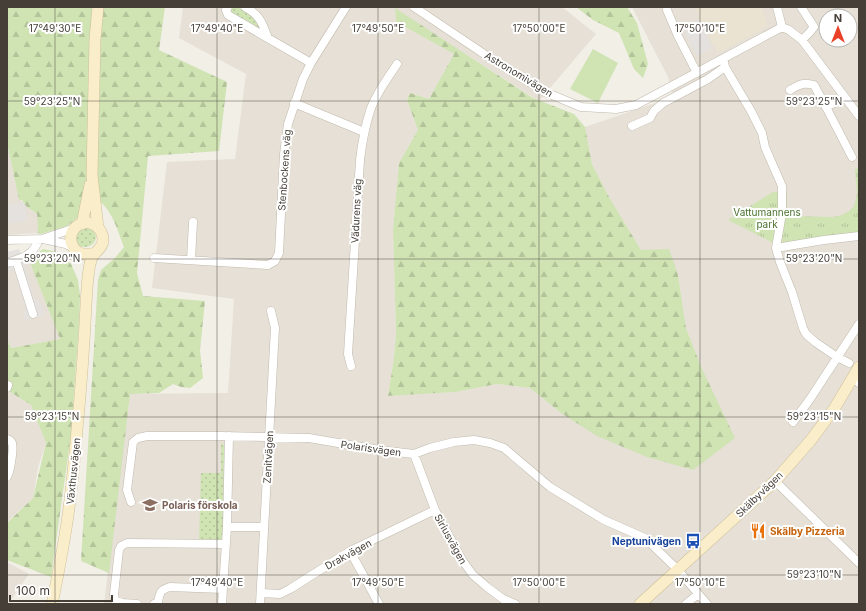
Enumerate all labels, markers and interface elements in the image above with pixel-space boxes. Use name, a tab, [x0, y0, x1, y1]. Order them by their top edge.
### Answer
north arrow	[818, 8, 858, 48]
text: N	[834, 11, 842, 25]
text: 17°49'30"E	[29, 22, 81, 34]
text: 17°49'40"E	[191, 22, 243, 34]
text: 17°49'50"E	[352, 22, 404, 34]
text: 17°50'00"E	[513, 22, 565, 34]
text: 17°50'10"E	[675, 22, 725, 34]
street label: Astronomivägen	[483, 49, 555, 99]
text: 59°23'25"N	[24, 95, 80, 107]
text: 59°23'25"N	[786, 95, 842, 107]
street label: Stenbockens väg	[275, 129, 293, 211]
street label: Vädurens väg	[348, 178, 364, 244]
park label: Vattumannens park	[733, 206, 801, 230]
text: 59°23'20"N	[24, 252, 80, 264]
text: 59°23'20"N	[786, 252, 842, 264]
text: 59°23'15"N	[25, 410, 79, 422]
text: 59°23'15"N	[787, 410, 841, 422]
street label: Zenitvägen	[261, 430, 275, 484]
street label: Växthusvägen	[64, 437, 82, 505]
street label: Polarisvägen	[340, 438, 402, 458]
street label: Skälbyvägen	[733, 469, 785, 519]
school or university icon: Polaris förskola	[141, 496, 159, 514]
place label: Polaris förskola	[162, 499, 238, 511]
street label: Siriusvägen	[432, 512, 470, 566]
restaurant icon: Skälby Pizzeria	[749, 522, 767, 540]
place label: Skälby Pizzeria	[770, 525, 845, 538]
bus stop icon: Neptunivägen	[684, 532, 702, 550]
place label: Neptunivägen	[612, 535, 681, 548]
street label: Drakvägen	[323, 536, 373, 572]
text: 59°23'10"N	[787, 568, 841, 580]
text: 17°49'40"E	[191, 576, 243, 588]
text: 17°49'50"E	[352, 576, 404, 588]
text: 17°50'00"E	[513, 576, 565, 588]
text: 17°50'10"E	[675, 576, 725, 588]
scale bar	[10, 577, 112, 603]
text: 100 m	[16, 583, 50, 598]

